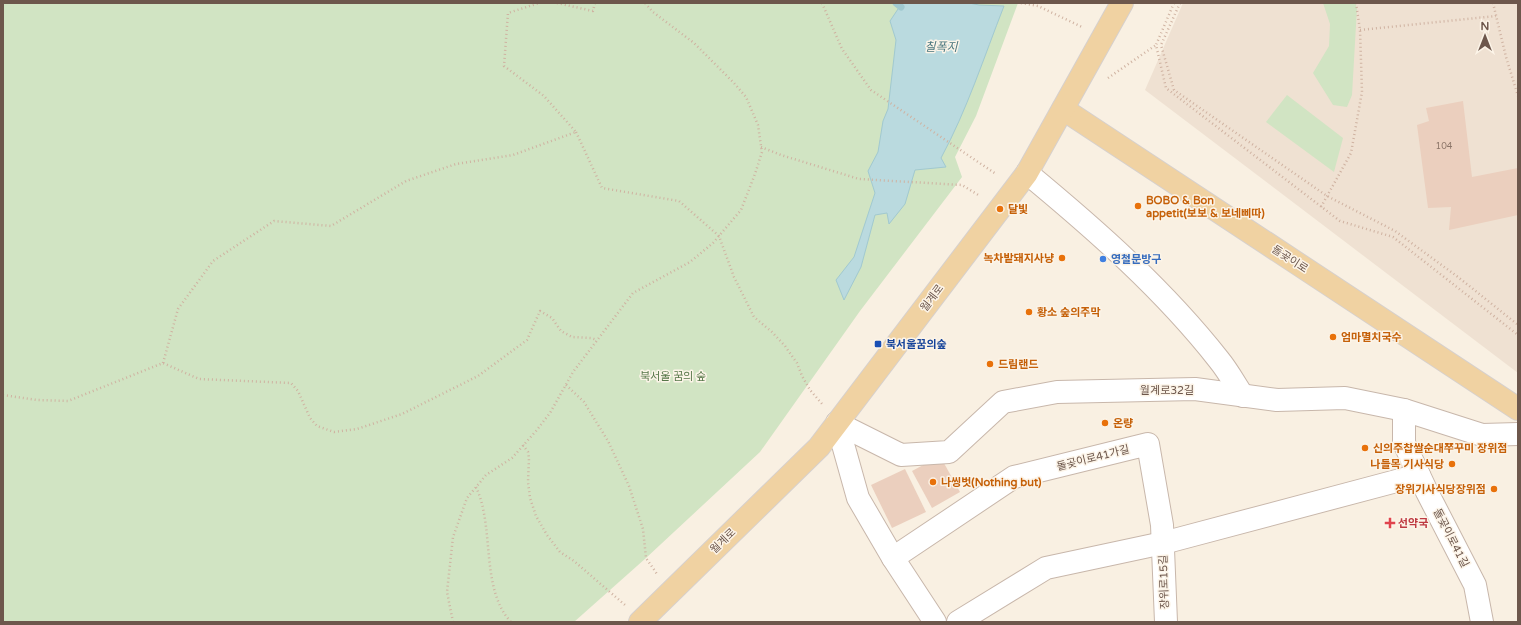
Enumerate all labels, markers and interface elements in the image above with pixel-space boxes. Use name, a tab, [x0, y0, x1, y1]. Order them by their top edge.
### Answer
north arrow	[1465, 16, 1505, 56]
text: N	[1481, 20, 1489, 33]
water label: 칠폭지	[924, 40, 959, 54]
house number: 104	[1436, 141, 1453, 152]
place label: BOBO & Bon appetit(보보 & 보네삐따)	[1146, 194, 1265, 221]
marker: BOBO & Bon appetit(보보 & 보네삐따)	[1133, 201, 1143, 211]
place label: 달빛	[1008, 203, 1028, 216]
marker: 달빛	[995, 204, 1005, 214]
street label: 돌곶이로	[1269, 243, 1311, 275]
place label: 녹차밭돼지사냥	[983, 252, 1054, 265]
marker: 녹차밭돼지사냥	[1057, 253, 1067, 263]
place label: 영철문방구	[1111, 253, 1162, 266]
marker: 영철문방구	[1098, 254, 1108, 264]
street label: 월계로	[918, 282, 946, 314]
place label: 황소 숲의주막	[1037, 306, 1101, 319]
marker: 황소 숲의주막	[1024, 307, 1034, 317]
place label: 엄마멸치국수	[1341, 331, 1402, 344]
marker: 엄마멸치국수	[1328, 332, 1338, 342]
place label: 북서울꿈의숲	[886, 338, 947, 351]
marker: 북서울꿈의숲	[873, 339, 883, 349]
place label: 드림랜드	[998, 358, 1038, 371]
marker: 드림랜드	[985, 359, 995, 369]
park label: 북서울 꿈의 숲	[640, 370, 706, 383]
street label: 월계로32길	[1140, 384, 1194, 397]
place label: 온량	[1113, 417, 1133, 430]
marker: 온량	[1100, 418, 1110, 428]
place label: 신의주찹쌀순대쭈꾸미 장위점	[1373, 442, 1507, 455]
street label: 돌곶이로41가길	[1055, 443, 1131, 473]
marker: 신의주찹쌀순대쭈꾸미 장위점	[1360, 443, 1370, 453]
place label: 나들목 기사식당	[1370, 458, 1444, 471]
marker: 나들목 기사식당	[1447, 459, 1457, 469]
place label: 나씽벗(Nothing but)	[941, 476, 1042, 490]
marker: 나씽벗(Nothing but)	[928, 477, 938, 487]
place label: 장위기사식당장위점	[1395, 483, 1486, 496]
marker: 장위기사식당장위점	[1489, 484, 1499, 494]
street label: 돌곶이로41길	[1431, 506, 1471, 570]
place label: 선약국	[1398, 517, 1428, 530]
marker: 선약국	[1385, 518, 1395, 528]
street label: 월계로	[708, 526, 738, 556]
street label: 장위로15길	[1157, 555, 1171, 609]

